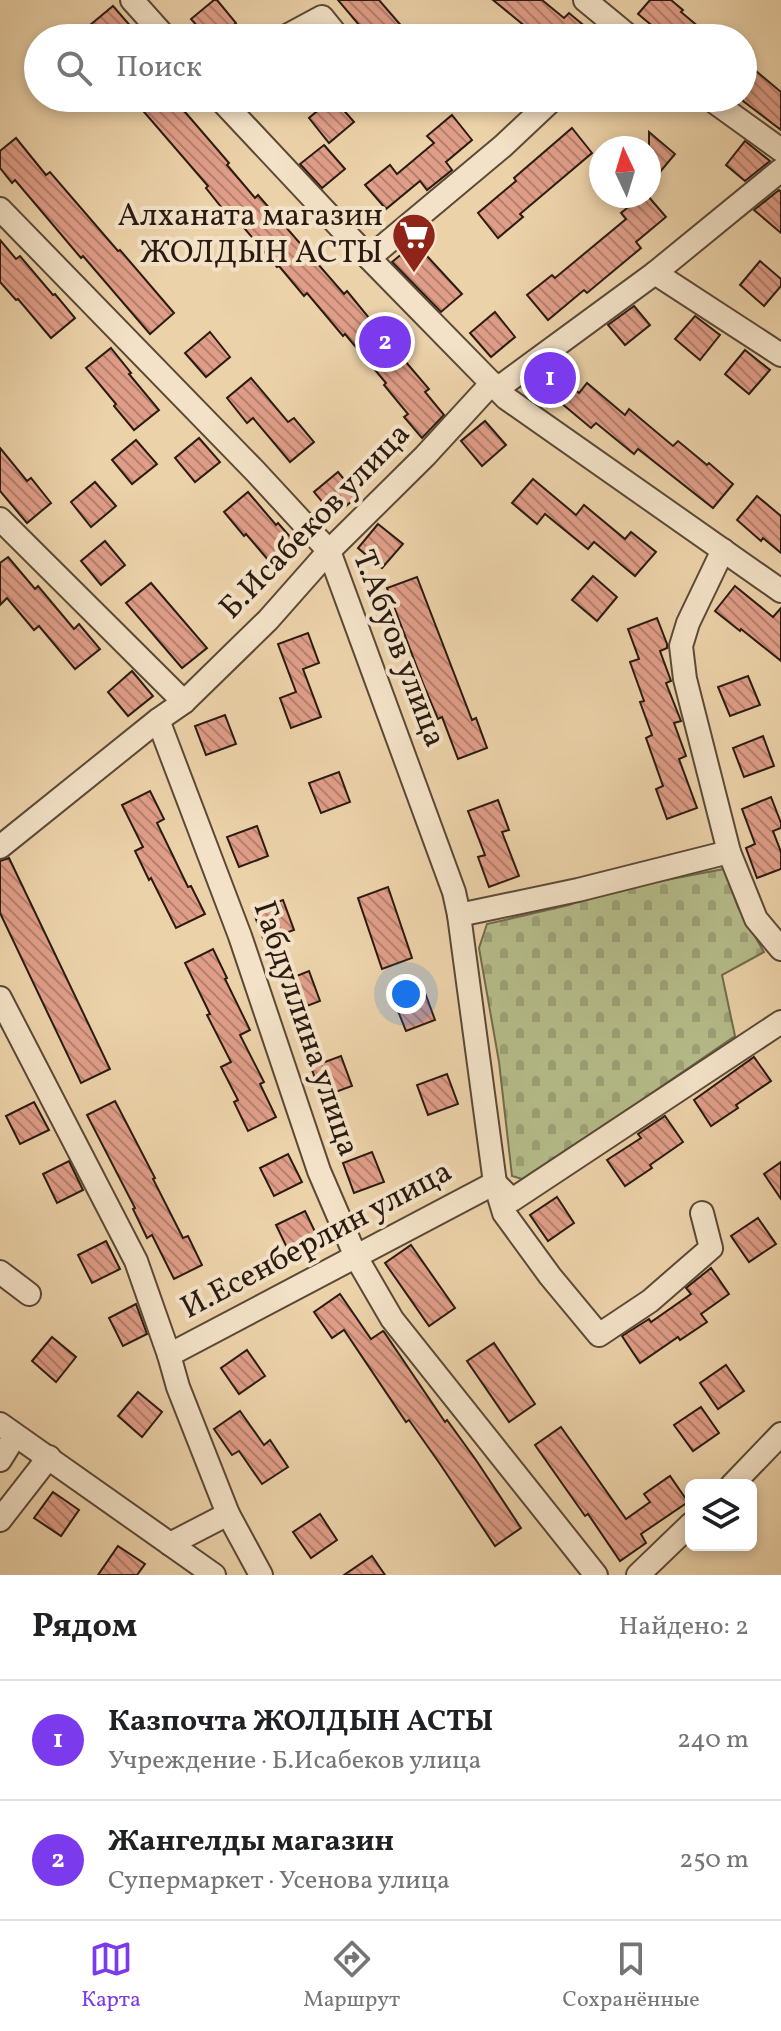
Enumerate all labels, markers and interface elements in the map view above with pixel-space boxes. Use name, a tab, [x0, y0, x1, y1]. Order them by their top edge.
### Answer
search box	[24, 24, 757, 112]
icon: search	[52, 46, 96, 90]
text: Поиск	[116, 47, 202, 89]
north arrow	[589, 136, 661, 208]
place label: Алханата магазин ЖОЛДЫН АСТЫ	[117, 195, 383, 276]
supermarket icon: Алханата магазин ЖОЛДЫН АСТЫ	[390, 211, 438, 274]
pin: 2	[359, 312, 411, 372]
pin: 1	[524, 348, 576, 408]
street label: Б.Исабеков улица	[211, 414, 421, 630]
street label: Т.Абуов улица	[340, 544, 456, 754]
street label: Габдуллина улица	[241, 895, 369, 1163]
your location	[386, 974, 426, 1014]
street label: И.Есенберлин улица	[174, 1151, 460, 1331]
map controls	[685, 1479, 757, 1551]
button: layers	[685, 1479, 757, 1551]
text: Рядом	[32, 1604, 137, 1651]
text: Найдено: 2	[619, 1609, 749, 1645]
text: Казпочта ЖОЛДЫН АСТЫ	[108, 1701, 493, 1743]
text: 1	[53, 1722, 63, 1758]
text: 240 m	[677, 1722, 749, 1758]
text: Учреждение · Б.Исабеков улица	[108, 1743, 481, 1779]
text: Жангелды магазин	[108, 1821, 394, 1863]
text: 2	[51, 1842, 65, 1878]
text: 250 m	[679, 1842, 749, 1878]
text: Супермаркет · Усенова улица	[108, 1863, 450, 1899]
tab: Карта	[81, 1937, 141, 2016]
tab: Маршрут	[303, 1937, 400, 2016]
tab: Сохранённые	[563, 1937, 700, 2016]

